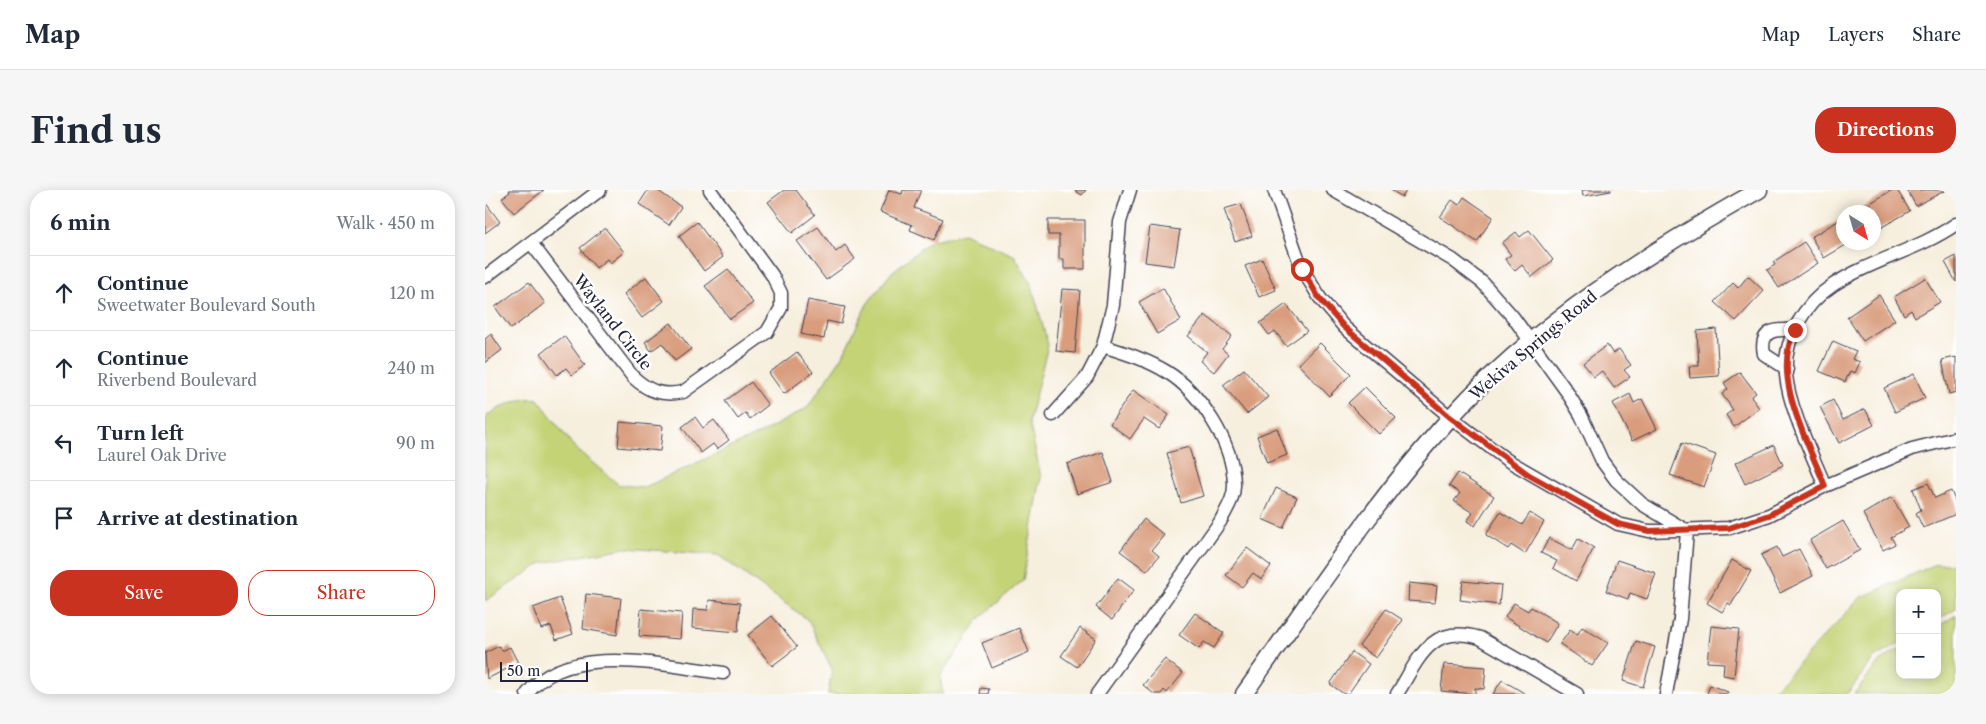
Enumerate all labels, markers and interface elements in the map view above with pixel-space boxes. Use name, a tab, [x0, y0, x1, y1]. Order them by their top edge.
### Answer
text: Map	[25, 20, 80, 49]
text: Map	[1762, 24, 1800, 46]
text: Layers	[1828, 24, 1884, 46]
text: Share	[1912, 24, 1961, 46]
button: Directions	[1815, 107, 1956, 153]
text: Find us	[30, 109, 162, 152]
north arrow	[1836, 205, 1881, 250]
text: 6 min	[50, 210, 111, 235]
text: Walk · 450 m	[337, 213, 435, 233]
route start	[1291, 258, 1314, 281]
street label: Wayland Circle	[569, 269, 657, 374]
text: Continue	[97, 272, 189, 295]
icon: ahead	[50, 279, 78, 307]
text: 120 m	[390, 283, 435, 303]
street label: Wekiva Springs Road	[1465, 286, 1601, 405]
text: Sweetwater Boulevard South	[97, 295, 316, 315]
route end	[1784, 319, 1807, 342]
text: Continue	[97, 347, 189, 370]
icon: ahead	[50, 354, 78, 382]
text: 240 m	[387, 358, 435, 378]
text: Riverbend Boulevard	[97, 370, 257, 390]
text: Turn left	[97, 422, 184, 445]
icon: left	[50, 429, 78, 457]
text: 90 m	[396, 433, 435, 453]
text: Laurel Oak Drive	[97, 445, 227, 465]
icon: arrive	[50, 504, 78, 532]
text: Arrive at destination	[97, 507, 298, 530]
button: Save	[50, 570, 238, 616]
button: Share	[248, 570, 435, 616]
map controls	[1896, 589, 1941, 679]
button: +	[1896, 589, 1941, 634]
button: −	[1896, 634, 1941, 679]
scale bar	[500, 659, 587, 682]
text: 50 m	[507, 662, 540, 680]

